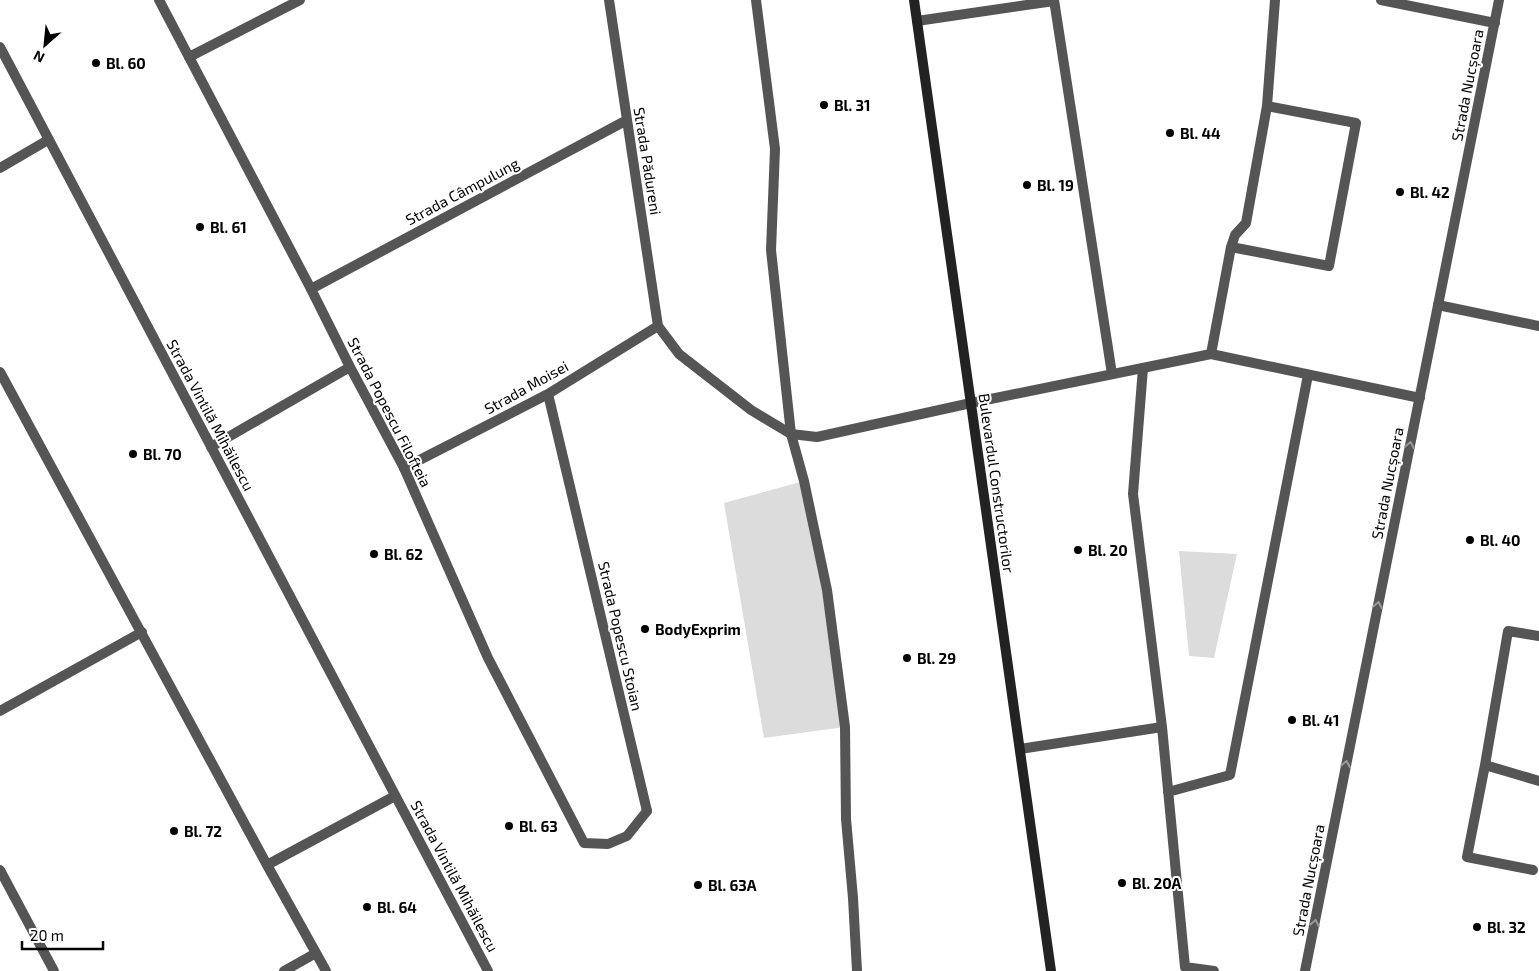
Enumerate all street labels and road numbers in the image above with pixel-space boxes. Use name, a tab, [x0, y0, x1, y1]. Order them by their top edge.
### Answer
street label: Strada Nucșoara	[1447, 28, 1489, 143]
street label: Strada Pădureni	[631, 106, 665, 216]
street label: Strada Câmpulung	[402, 153, 522, 228]
street label: Strada Popescu Filofteia	[344, 334, 436, 490]
street label: Strada Vintilă Mihăilescu	[163, 336, 259, 494]
street label: Strada Moisei	[481, 357, 571, 417]
street label: Bulevardul Constructorilor	[976, 392, 1018, 574]
street label: Strada Nucșoara	[1367, 426, 1409, 541]
street label: Strada Popescu Stoian	[595, 560, 647, 712]
street label: Strada Vintilă Mihăilescu	[407, 797, 503, 955]
street label: Strada Nucșoara	[1288, 823, 1330, 938]

